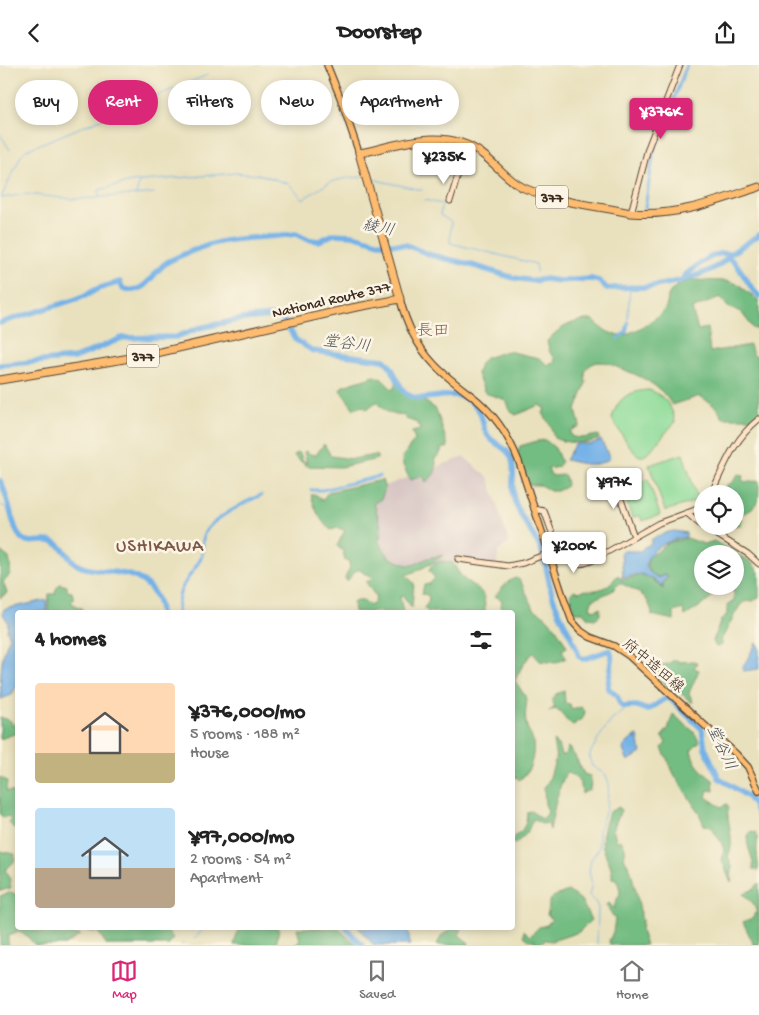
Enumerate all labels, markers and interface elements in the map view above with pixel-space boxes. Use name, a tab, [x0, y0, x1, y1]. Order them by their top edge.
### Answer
icon: back	[20, 19, 48, 47]
icon: share	[711, 19, 739, 47]
text: Doorstep	[337, 20, 422, 46]
chip: Buy	[15, 80, 78, 125]
chip: Rent	[88, 80, 158, 125]
chip: Filters	[168, 80, 251, 125]
chip: New	[261, 80, 332, 125]
chip: Apartment	[342, 80, 459, 125]
pin: ¥376K	[626, 97, 696, 140]
text: ¥376K	[641, 104, 681, 123]
pin: ¥235K	[409, 143, 479, 185]
text: ¥235K	[424, 149, 464, 168]
road number: 377	[536, 185, 568, 209]
water label: 綾川	[361, 216, 396, 242]
street label: National Route 377	[270, 278, 394, 323]
district label: 長田	[417, 322, 449, 342]
water label: 堂谷川	[322, 332, 372, 358]
road number: 377	[127, 345, 159, 367]
pin: ¥97K	[584, 467, 644, 510]
text: ¥97K	[598, 474, 630, 493]
map controls	[694, 485, 744, 595]
button: locate	[694, 485, 744, 535]
pin: ¥200K	[539, 531, 609, 574]
district label: USHIKAWA	[116, 537, 204, 558]
text: ¥200K	[553, 538, 595, 557]
button: layers	[694, 545, 744, 595]
icon: filters	[467, 626, 495, 654]
text: 4 homes	[35, 628, 106, 653]
street label: 府中造田線	[618, 635, 688, 698]
text: ¥376,000/mo	[190, 701, 305, 726]
icon: home	[75, 703, 135, 763]
water label: 堂谷川	[701, 722, 739, 774]
text: 5 rooms · 188 m²	[190, 726, 300, 745]
text: House	[190, 745, 229, 764]
text: ¥97,000/mo	[190, 826, 294, 851]
icon: home	[75, 828, 135, 888]
text: 2 rooms · 54 m²	[190, 851, 291, 870]
text: Apartment	[190, 870, 262, 889]
tab: Map	[110, 957, 138, 1004]
tab: Saved	[359, 957, 395, 1004]
tab: Home	[616, 957, 649, 1004]

